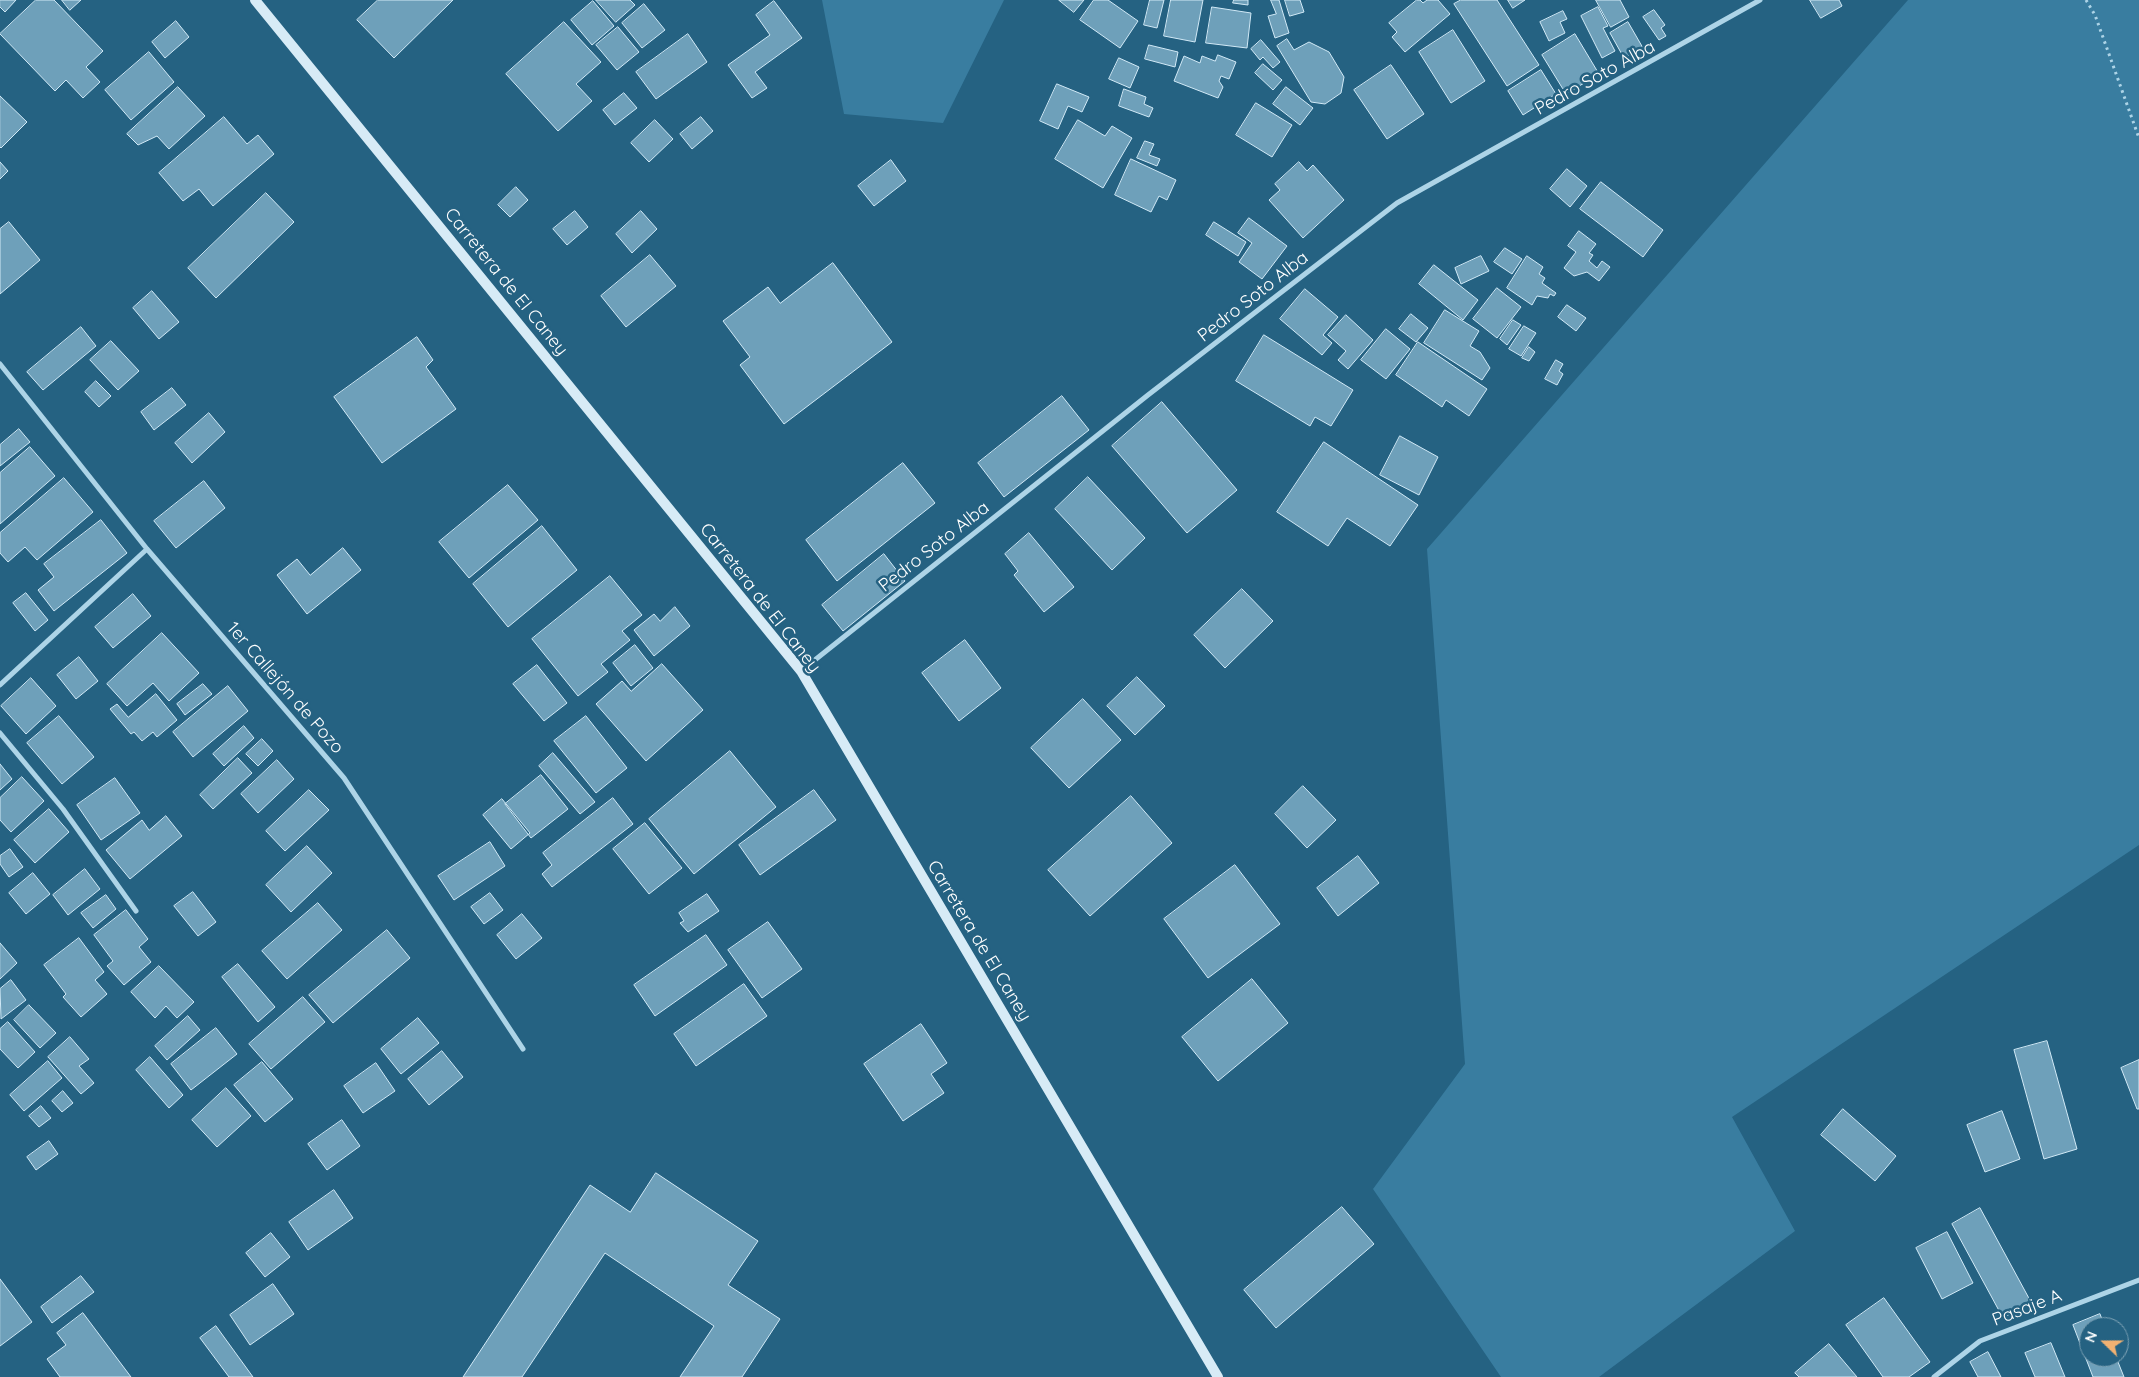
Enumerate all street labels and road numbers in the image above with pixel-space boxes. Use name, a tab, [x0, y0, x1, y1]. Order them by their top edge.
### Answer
street label: Pedro Soto Alba	[1531, 36, 1659, 120]
street label: Carretera de El Caney	[440, 204, 572, 360]
street label: Pedro Soto Alba	[1193, 247, 1313, 347]
street label: Pedro Soto Alba	[874, 497, 994, 597]
street label: Carretera de El Caney	[695, 519, 825, 677]
street label: 1er Callejón de Pozo	[222, 618, 348, 758]
street label: Carretera de El Caney	[922, 857, 1036, 1025]
street label: Pasaje A	[1989, 1285, 2065, 1331]

